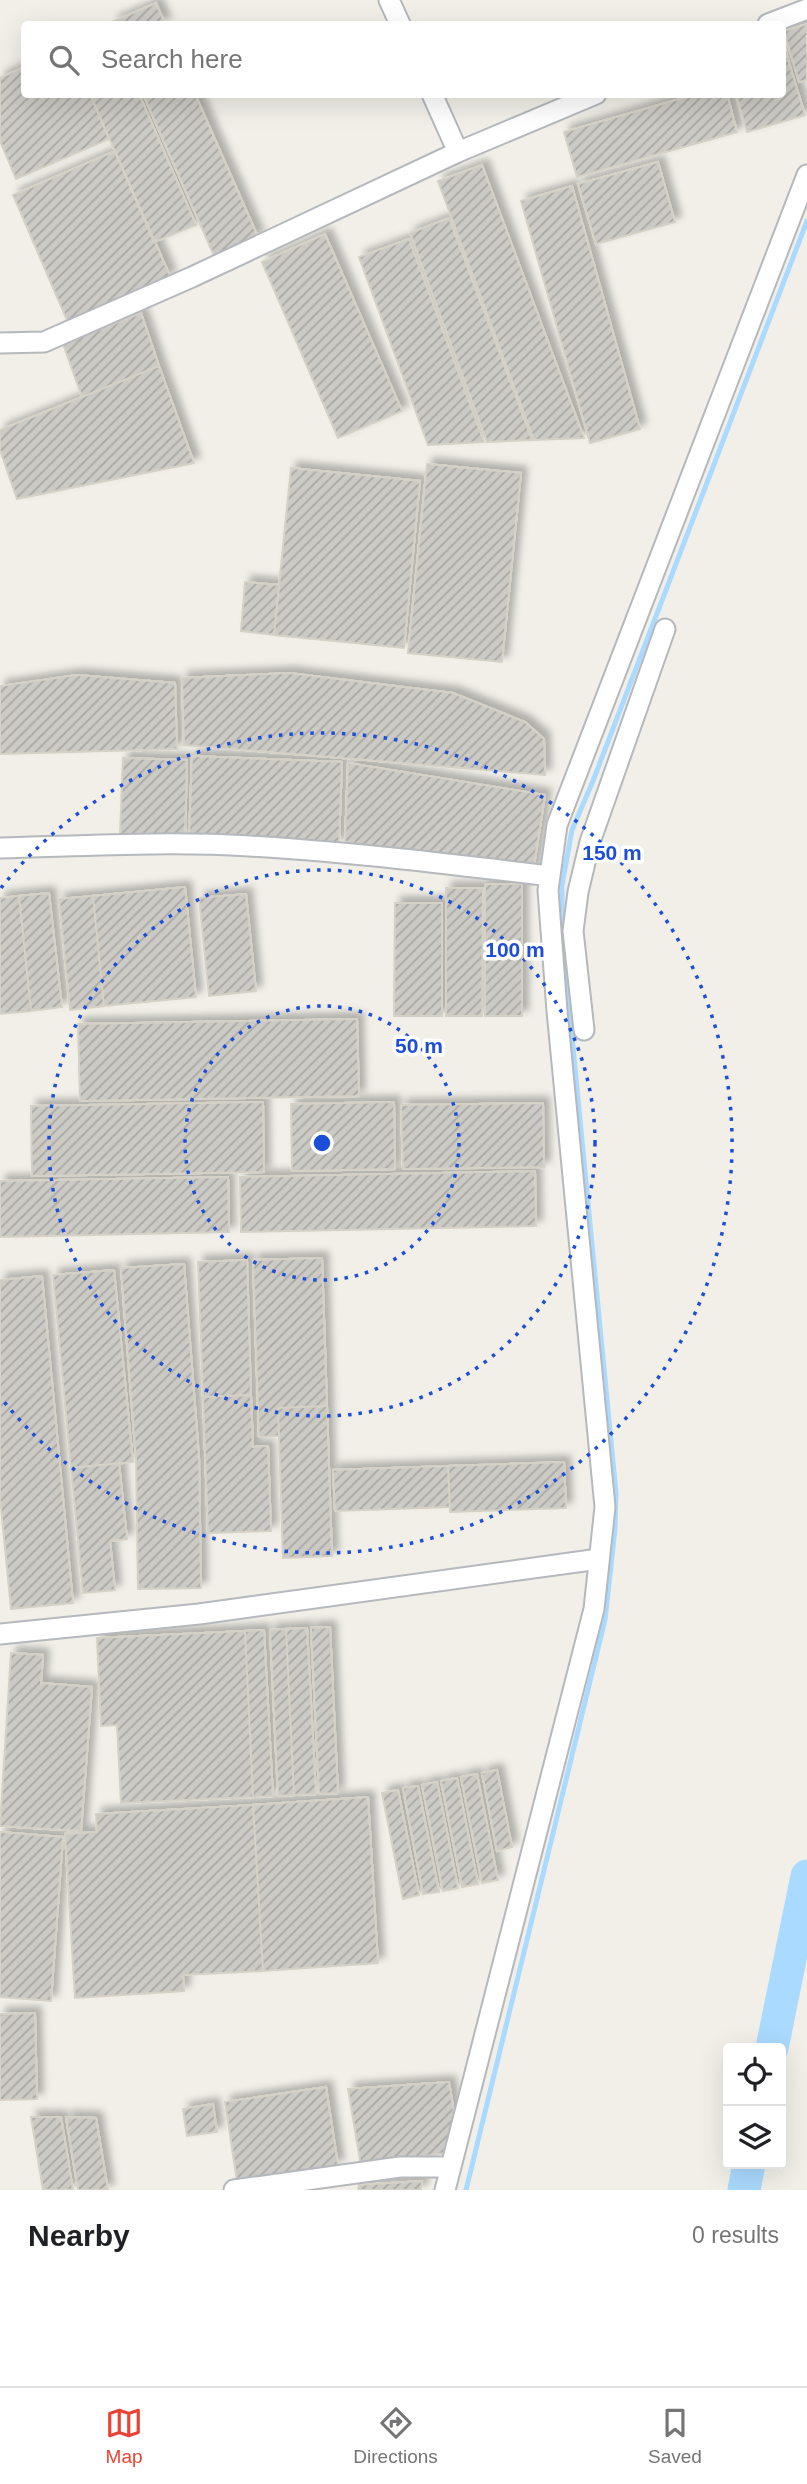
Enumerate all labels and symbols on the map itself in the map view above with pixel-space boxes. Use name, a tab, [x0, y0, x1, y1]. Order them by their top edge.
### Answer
text: 150 m	[582, 841, 642, 864]
text: 100 m	[485, 938, 545, 961]
text: 50 m	[395, 1034, 443, 1057]
centre of rings	[310, 1131, 334, 1155]

